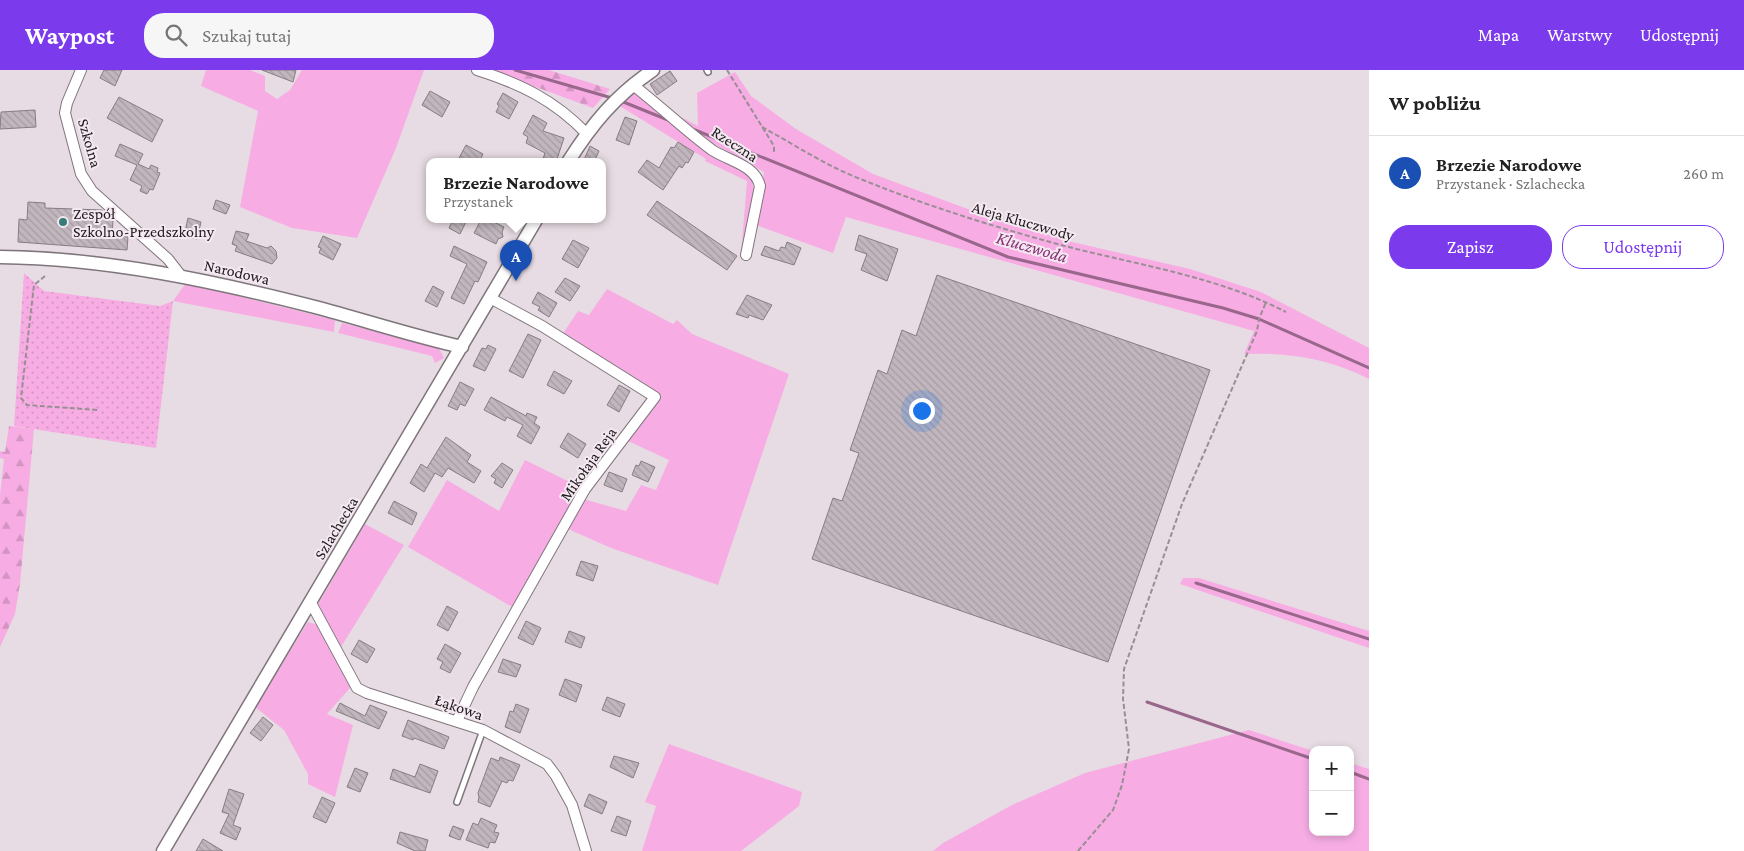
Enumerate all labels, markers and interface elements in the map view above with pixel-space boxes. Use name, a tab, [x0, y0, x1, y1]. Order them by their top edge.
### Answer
search box	[144, 13, 494, 58]
icon: search	[162, 21, 190, 49]
text: Waypost	[25, 22, 114, 49]
text: Szukaj tutaj	[202, 25, 291, 46]
text: Mapa	[1478, 25, 1519, 45]
text: Warstwy	[1547, 25, 1612, 45]
text: Udostępnij	[1640, 25, 1719, 45]
text: W pobliżu	[1389, 91, 1481, 115]
street label: Szkolna	[75, 117, 105, 170]
street label: Rzeczna	[709, 123, 762, 166]
text: Brzezie Narodowe	[1436, 154, 1582, 175]
popup	[426, 158, 606, 223]
text: A	[1400, 165, 1410, 182]
text: 260 m	[1683, 165, 1724, 182]
text: Brzezie Narodowe	[443, 172, 589, 193]
text: Przystanek · Szlachecka	[1436, 175, 1585, 192]
text: Przystanek	[443, 193, 513, 210]
street label: Aleja Kluczwody	[970, 198, 1077, 245]
place label: Zespół Szkolno-Przedszkolny	[73, 205, 215, 241]
marker: Zespół Szkolno-Przedszkolny	[57, 216, 69, 228]
button: Zapisz	[1389, 225, 1552, 269]
button: Udostępnij	[1562, 225, 1724, 269]
water label: Kluczwoda	[994, 227, 1070, 267]
pin: A	[500, 240, 532, 281]
street label: Narodowa	[203, 256, 272, 288]
your location	[909, 398, 935, 424]
street label: Mikołaja Reja	[556, 423, 621, 505]
street label: Szlachecka	[311, 493, 362, 562]
street label: Łąkowa	[432, 691, 486, 724]
map controls	[1309, 746, 1354, 836]
button: +	[1309, 746, 1354, 791]
button: −	[1309, 791, 1354, 836]

